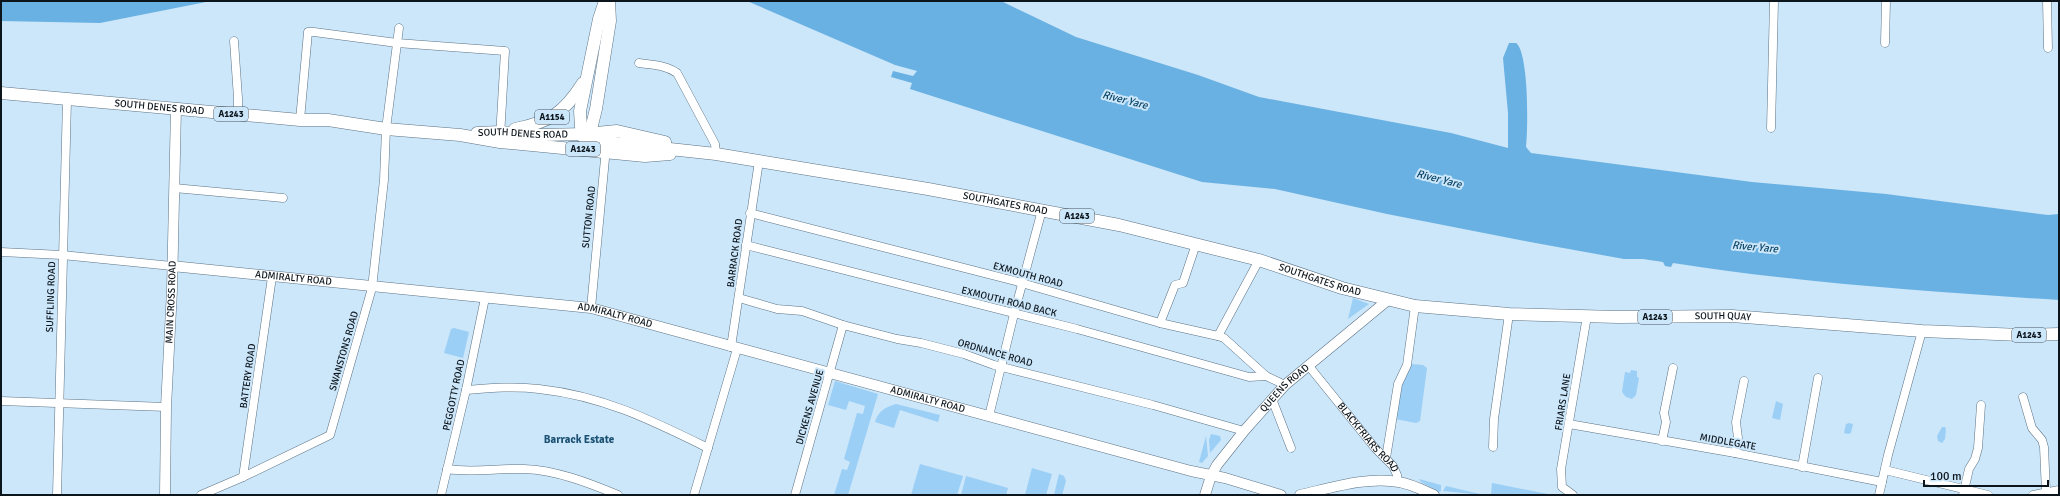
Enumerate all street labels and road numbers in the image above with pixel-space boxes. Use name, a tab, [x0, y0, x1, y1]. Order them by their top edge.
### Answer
street label: SOUTH DENES ROAD	[114, 97, 205, 117]
road number: A1243	[214, 107, 248, 121]
road number: A1154	[535, 110, 569, 124]
street label: SOUTH DENES ROAD	[478, 126, 568, 141]
road number: A1243	[566, 142, 600, 156]
street label: SUTTON ROAD	[580, 185, 598, 249]
street label: SOUTHGATES ROAD	[962, 190, 1049, 217]
road number: A1243	[1060, 209, 1094, 223]
street label: BARRACK ROAD	[725, 218, 745, 288]
street label: EXMOUTH ROAD	[992, 260, 1064, 290]
street label: SUFFLING ROAD	[44, 261, 58, 333]
street label: MAIN CROSS ROAD	[163, 261, 179, 344]
street label: SOUTHGATES ROAD	[1277, 261, 1362, 298]
street label: ADMIRALTY ROAD	[255, 268, 332, 288]
street label: EXMOUTH ROAD BACK	[960, 284, 1058, 320]
street label: ADMIRALTY ROAD	[577, 301, 654, 330]
street label: SWANSTONS ROAD	[327, 310, 361, 392]
road number: A1243	[1638, 310, 1672, 324]
street label: SOUTH QUAY	[1695, 310, 1751, 323]
road number: A1243	[2012, 328, 2046, 342]
street label: ORDNANCE ROAD	[956, 337, 1034, 369]
street label: BATTERY ROAD	[238, 343, 258, 409]
street label: PEGGOTTY ROAD	[441, 358, 467, 432]
street label: QUEENS ROAD	[1258, 362, 1312, 415]
street label: DICKENS AVENUE	[794, 368, 827, 446]
street label: FRIARS LANE	[1553, 372, 1573, 431]
street label: ADMIRALTY ROAD	[889, 384, 966, 415]
street label: BLACKFRIARS ROAD	[1335, 400, 1401, 474]
street label: MIDDLEGATE	[1699, 431, 1758, 453]

